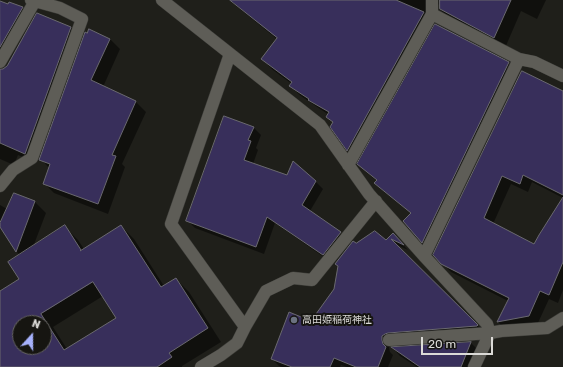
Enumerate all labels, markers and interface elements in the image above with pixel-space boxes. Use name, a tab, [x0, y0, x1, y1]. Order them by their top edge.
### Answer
place label: 高田姫稲荷神社	[302, 314, 372, 326]
north arrow	[12, 315, 52, 355]
marker: 高田姫稲荷神社	[289, 315, 299, 325]
text: N	[30, 317, 42, 332]
scale bar	[423, 329, 495, 355]
text: 20 m	[428, 337, 456, 351]

